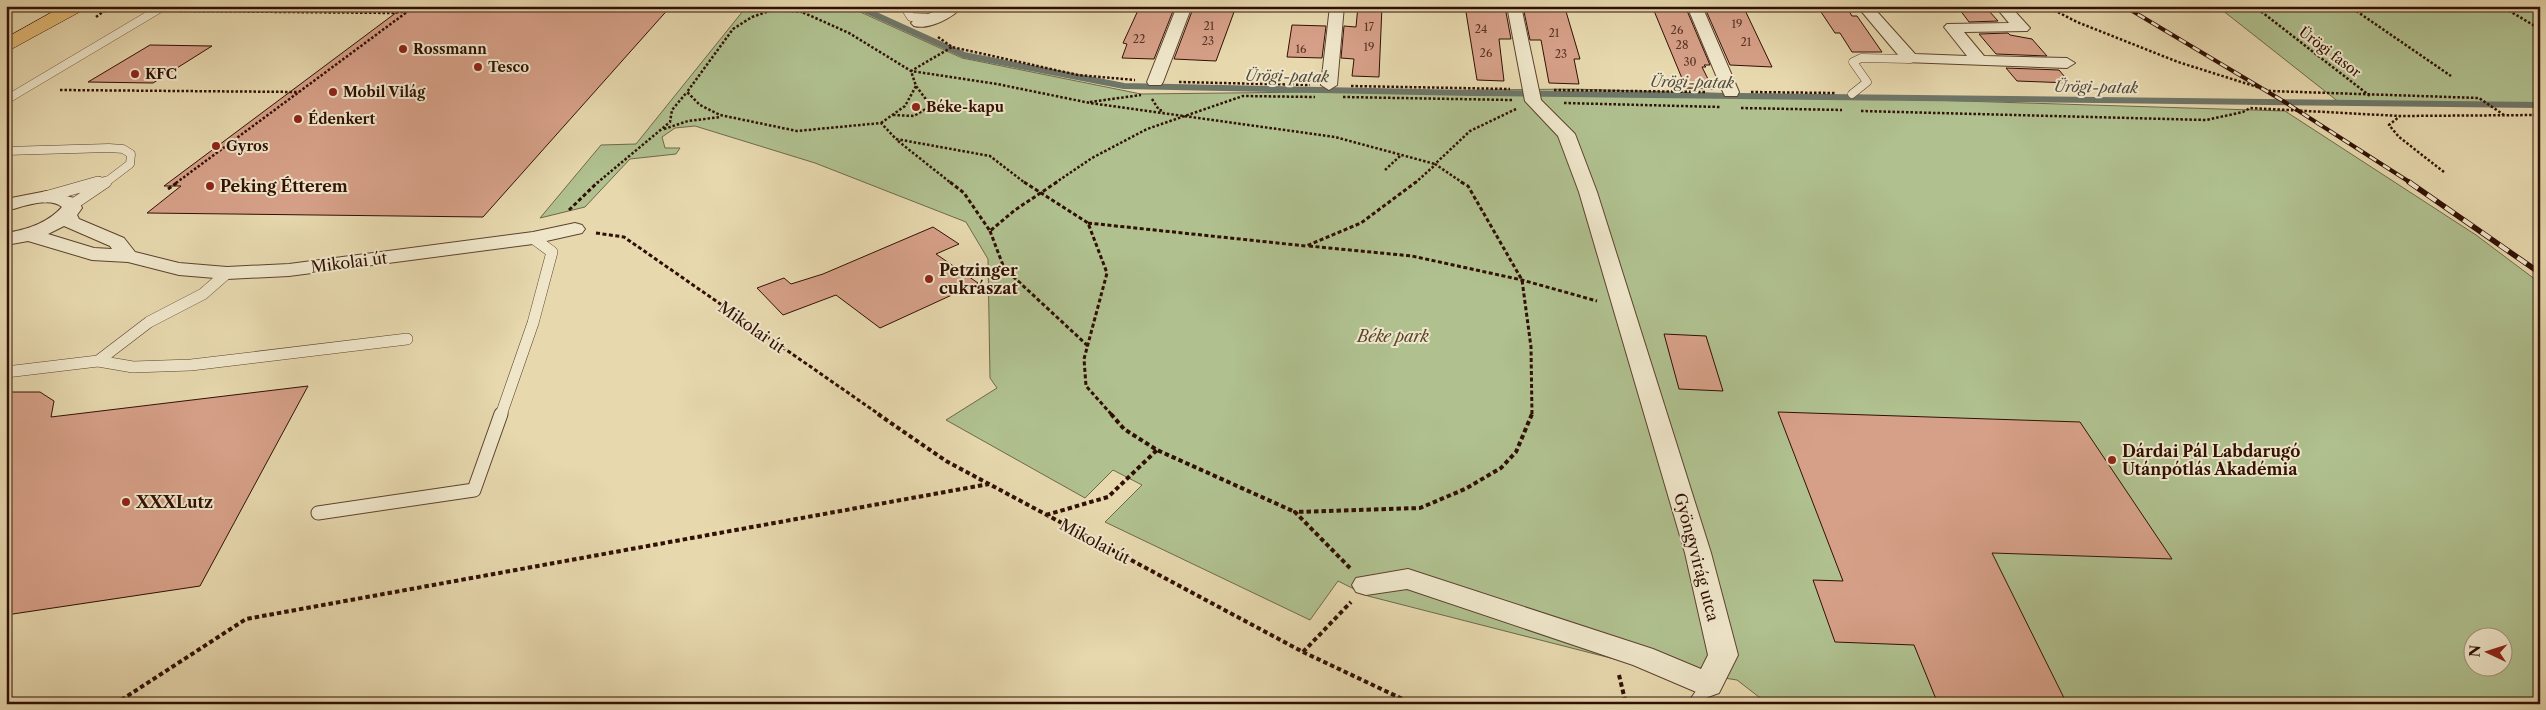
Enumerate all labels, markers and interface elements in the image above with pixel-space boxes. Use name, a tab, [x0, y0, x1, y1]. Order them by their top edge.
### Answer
house number: 19	[1731, 17, 1743, 31]
house number: 21	[1204, 19, 1215, 33]
house number: 17	[1364, 20, 1375, 34]
house number: 24	[1475, 22, 1487, 36]
house number: 26	[1671, 23, 1684, 37]
street label: Ürögi fasor	[2295, 23, 2365, 81]
house number: 21	[1549, 26, 1560, 40]
house number: 22	[1133, 32, 1145, 46]
house number: 23	[1202, 34, 1214, 48]
house number: 21	[1741, 35, 1752, 49]
house number: 28	[1676, 38, 1688, 52]
place label: Rossmann	[413, 40, 487, 58]
house number: 19	[1363, 40, 1375, 54]
house number: 16	[1295, 42, 1307, 56]
marker: Rossmann	[397, 43, 409, 55]
house number: 26	[1480, 46, 1493, 60]
house number: 23	[1555, 47, 1567, 61]
house number: 30	[1683, 55, 1697, 69]
place label: Tesco	[488, 58, 529, 76]
marker: Tesco	[472, 61, 484, 73]
place label: KFC	[145, 65, 177, 83]
water label: Ürögi-patak	[1245, 66, 1330, 86]
marker: KFC	[129, 68, 141, 80]
water label: Ürögi-patak	[1650, 72, 1735, 92]
water label: Ürögi-patak	[2054, 77, 2139, 97]
place label: Mobil Világ	[343, 83, 426, 101]
marker: Mobil Világ	[327, 86, 339, 98]
place label: Béke-kapu	[926, 98, 1004, 116]
marker: Béke-kapu	[910, 101, 922, 113]
place label: Édenkert	[308, 109, 375, 128]
marker: Édenkert	[292, 113, 304, 125]
place label: Gyros	[226, 137, 268, 155]
marker: Gyros	[210, 140, 222, 152]
place label: Peking Étterem	[220, 176, 348, 196]
marker: Peking Étterem	[204, 180, 216, 192]
street label: Mikolai út	[310, 247, 389, 277]
place label: Petzinger cukrászat	[939, 260, 1019, 298]
marker: Petzinger cukrászat	[923, 273, 935, 285]
street label: Mikolai út	[715, 297, 790, 357]
park label: Béke park	[1355, 326, 1430, 346]
place label: Dárdai Pál Labdarugó Utánpótlás Akadémia	[2122, 441, 2300, 479]
marker: Dárdai Pál Labdarugó Utánpótlás Akadémia	[2106, 454, 2118, 466]
street label: Gyöngyvirág utca	[1670, 491, 1724, 624]
place label: XXXLutz	[135, 492, 213, 512]
marker: XXXLutz	[120, 496, 132, 508]
street label: Mikolai út	[1056, 514, 1134, 568]
north arrow	[2464, 628, 2514, 678]
text: N	[2466, 644, 2484, 658]

